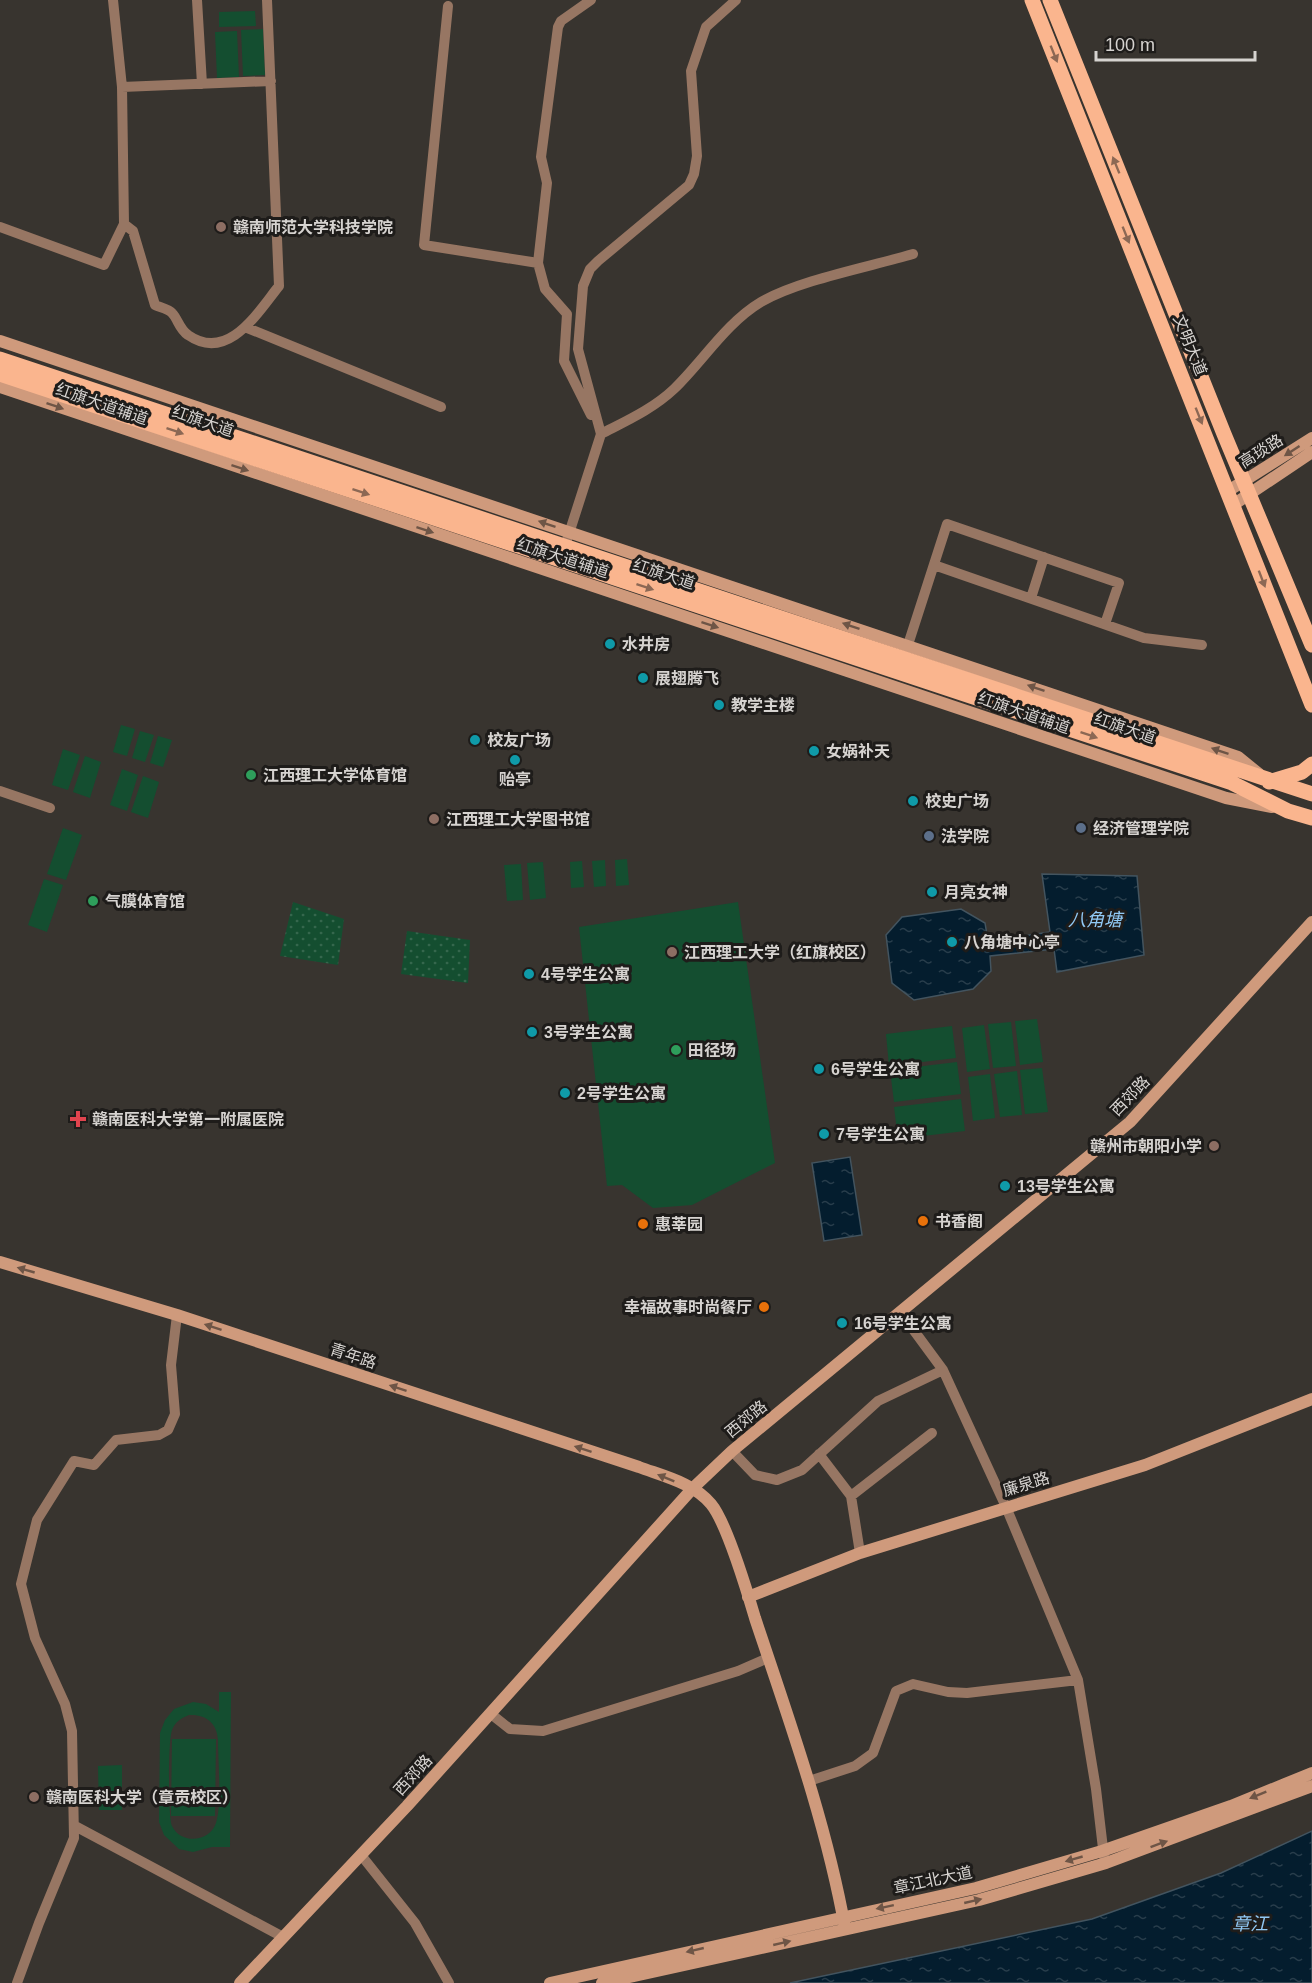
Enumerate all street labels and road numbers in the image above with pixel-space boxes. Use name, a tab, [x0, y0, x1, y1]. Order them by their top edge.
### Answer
street label: 文明大道	[1170, 312, 1210, 378]
street label: 红旗大道辅道	[54, 380, 150, 428]
street label: 红旗大道	[170, 403, 236, 439]
street label: 高琰路	[1236, 431, 1286, 471]
street label: 红旗大道辅道	[515, 535, 611, 581]
street label: 红旗大道	[631, 556, 697, 592]
street label: 红旗大道辅道	[976, 689, 1072, 737]
street label: 红旗大道	[1092, 710, 1158, 746]
street label: 西郊路	[1107, 1073, 1153, 1119]
street label: 青年路	[328, 1340, 378, 1372]
street label: 西郊路	[722, 1397, 770, 1441]
street label: 廉泉路	[1001, 1469, 1051, 1499]
street label: 西郊路	[391, 1751, 435, 1799]
street label: 章江北大道	[892, 1863, 974, 1897]

